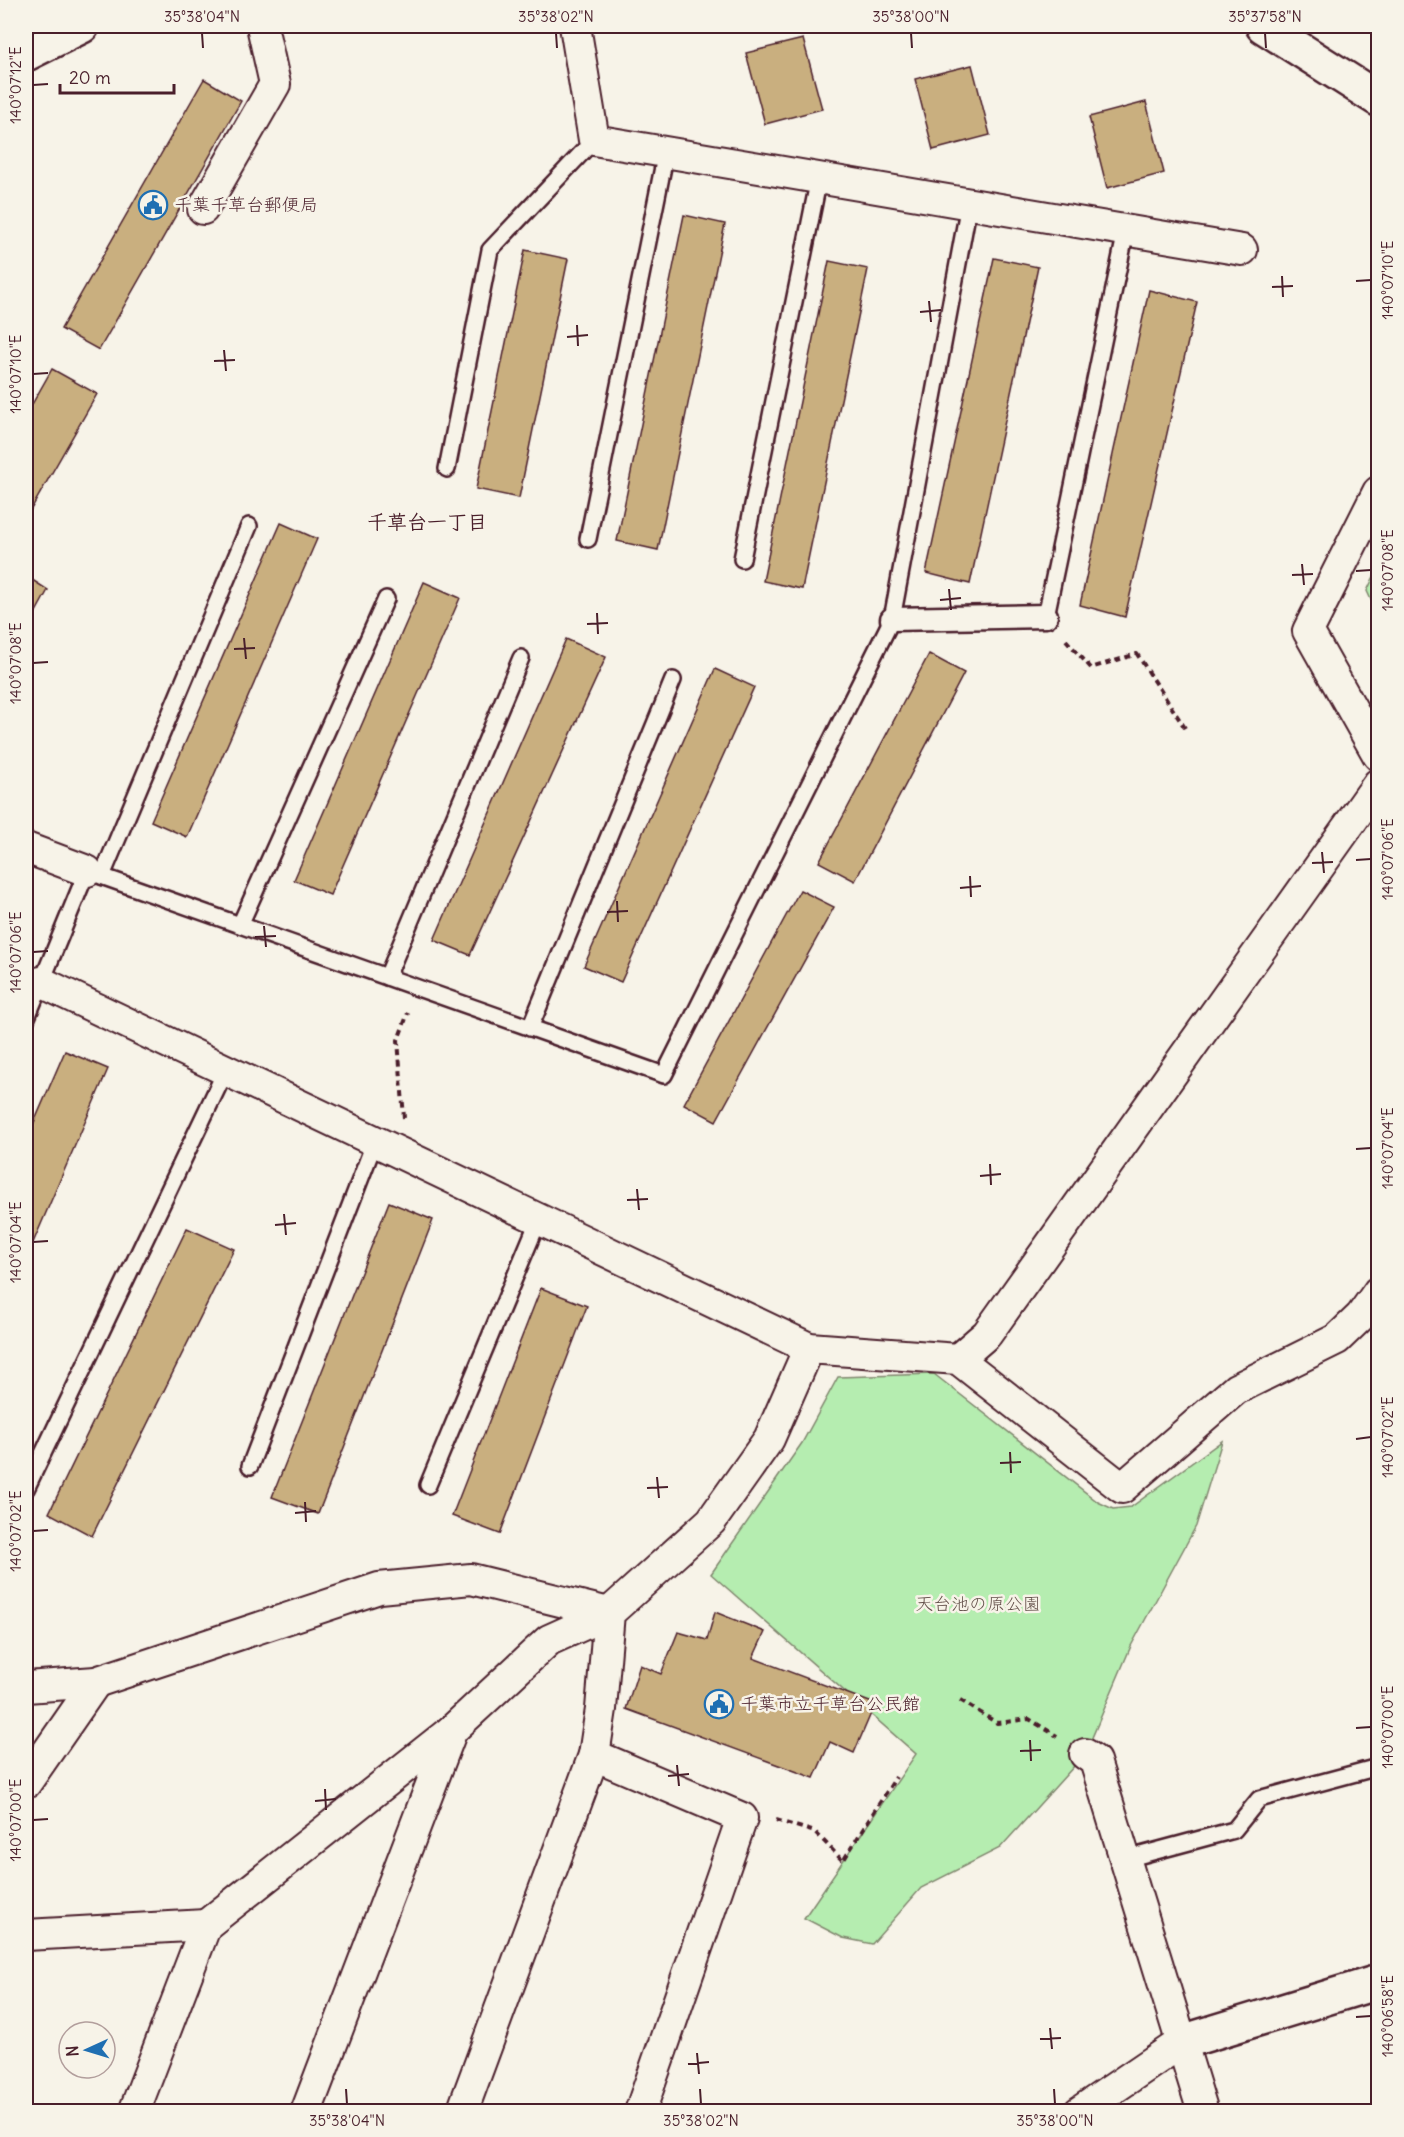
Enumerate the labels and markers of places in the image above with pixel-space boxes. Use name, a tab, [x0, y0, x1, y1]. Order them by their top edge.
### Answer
public building icon: 千葉千草台郵便局	[137, 189, 169, 221]
place label: 千葉千草台郵便局	[174, 193, 318, 216]
public building icon: 千葉市立千草台公民館	[703, 1688, 735, 1720]
place label: 千葉市立千草台公民館	[740, 1692, 920, 1715]

